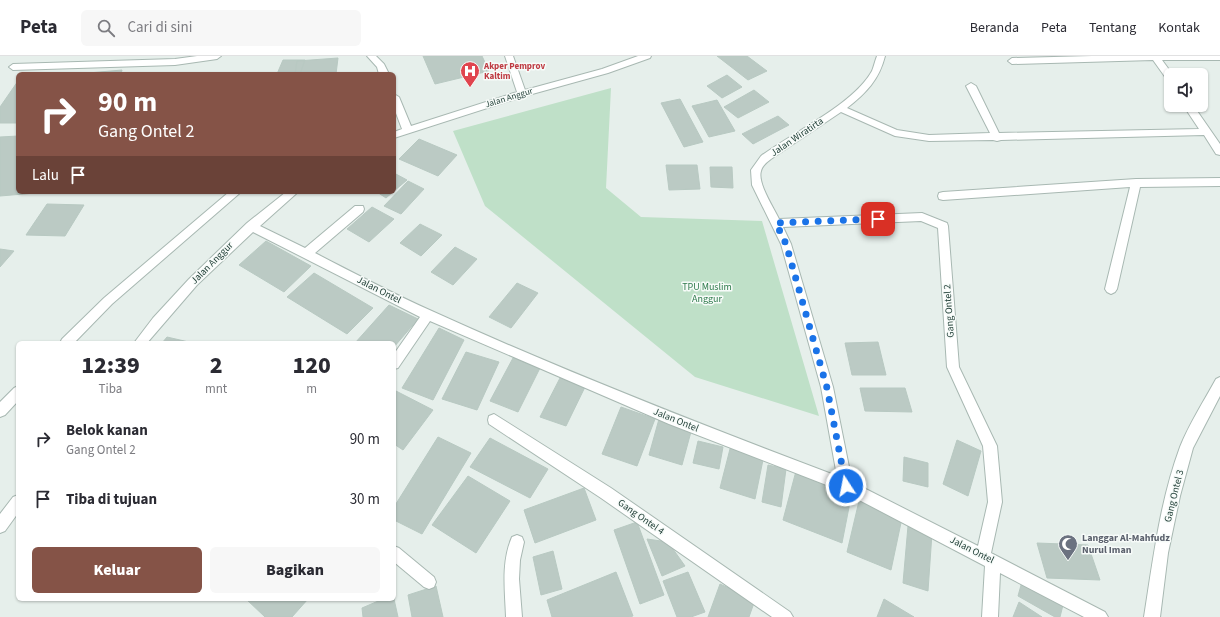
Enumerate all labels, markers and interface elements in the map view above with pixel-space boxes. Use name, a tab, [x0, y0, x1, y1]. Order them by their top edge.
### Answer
search box	[81, 10, 361, 46]
text: Peta	[20, 14, 57, 41]
icon: search	[95, 17, 117, 39]
text: Cari di sini	[127, 17, 192, 38]
text: Beranda	[970, 18, 1019, 38]
text: Peta	[1041, 18, 1067, 38]
text: Tentang	[1089, 18, 1136, 38]
text: Kontak	[1158, 18, 1200, 38]
hospital icon: Akper Pemprov Kaltim	[459, 60, 481, 88]
place label: Akper Pemprov Kaltim	[483, 60, 545, 83]
map controls	[1164, 68, 1208, 112]
button: sound	[1164, 68, 1208, 112]
text: 90 m	[98, 82, 157, 122]
street label: Jalan Anggur	[484, 84, 535, 111]
icon: right	[32, 88, 84, 140]
street label: Jalan Wiratirta	[768, 114, 826, 160]
text: Gang Ontel 2	[98, 119, 194, 144]
icon: arrive	[67, 164, 89, 186]
text: Lalu	[32, 165, 59, 186]
pin	[861, 202, 895, 236]
icon: arrive	[867, 208, 889, 230]
street label: Jalan Anggur	[188, 238, 237, 287]
street label: Jalan Ontel	[355, 273, 404, 307]
park label: TPU Muslim Anggur	[682, 280, 732, 306]
street label: Gang Ontel 2	[940, 284, 958, 338]
text: 12:39	[81, 348, 140, 383]
text: 2	[210, 348, 223, 383]
text: 120	[292, 348, 331, 383]
text: Tiba	[99, 380, 122, 398]
text: mnt	[205, 380, 227, 398]
text: m	[306, 380, 317, 398]
street label: Jalan Ontel	[651, 405, 701, 436]
text: Belok kanan	[66, 420, 148, 441]
icon: right	[32, 428, 54, 450]
text: 90 m	[350, 429, 380, 450]
text: Gang Ontel 2	[66, 441, 136, 459]
position arrow	[825, 465, 867, 507]
street label: Gang Ontel 3	[1161, 468, 1187, 524]
icon: arrive	[32, 488, 54, 510]
text: Tiba di tujuan	[66, 489, 157, 510]
text: 30 m	[350, 489, 380, 510]
street label: Gang Ontel 4	[615, 496, 667, 538]
place label: Langgar Al-Mahfudz Nurul Iman	[1082, 531, 1170, 557]
street label: Jalan Ontel	[948, 533, 997, 567]
mosque icon: Langgar Al-Mahfudz Nurul Iman	[1057, 533, 1079, 561]
button: Keluar	[32, 547, 202, 593]
button: Bagikan	[210, 547, 380, 593]

